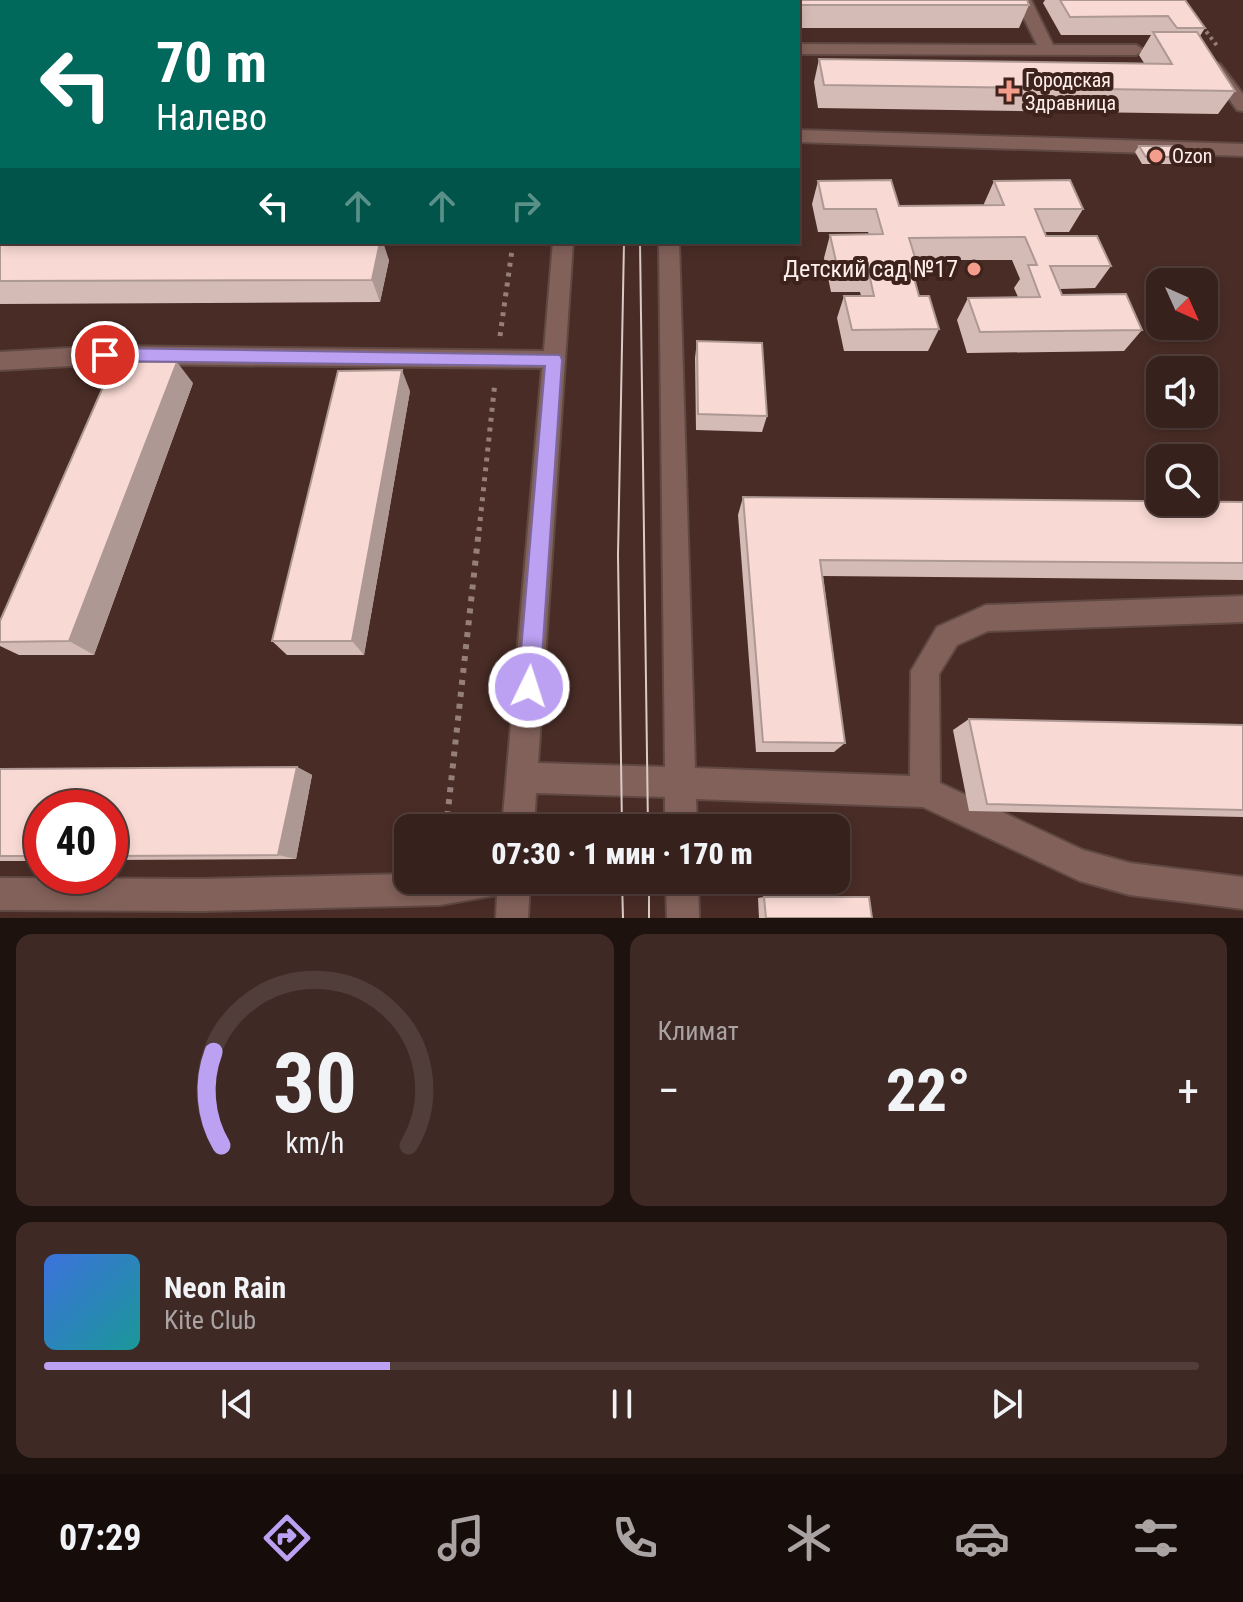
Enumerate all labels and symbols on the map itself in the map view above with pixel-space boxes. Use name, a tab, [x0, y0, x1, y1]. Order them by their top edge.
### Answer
place label: Городская Здравница	[1025, 68, 1116, 115]
marker: Городская Здравница	[1000, 82, 1018, 100]
place label: Ozon	[1172, 144, 1212, 168]
marker: Ozon	[1147, 147, 1165, 165]
place label: Детский сад №17	[783, 255, 958, 283]
marker: Детский сад №17	[965, 260, 983, 278]
north arrow	[1146, 268, 1218, 340]
pin	[71, 321, 139, 389]
position arrow	[487, 645, 571, 729]
speed limit sign: 40	[24, 790, 128, 894]

